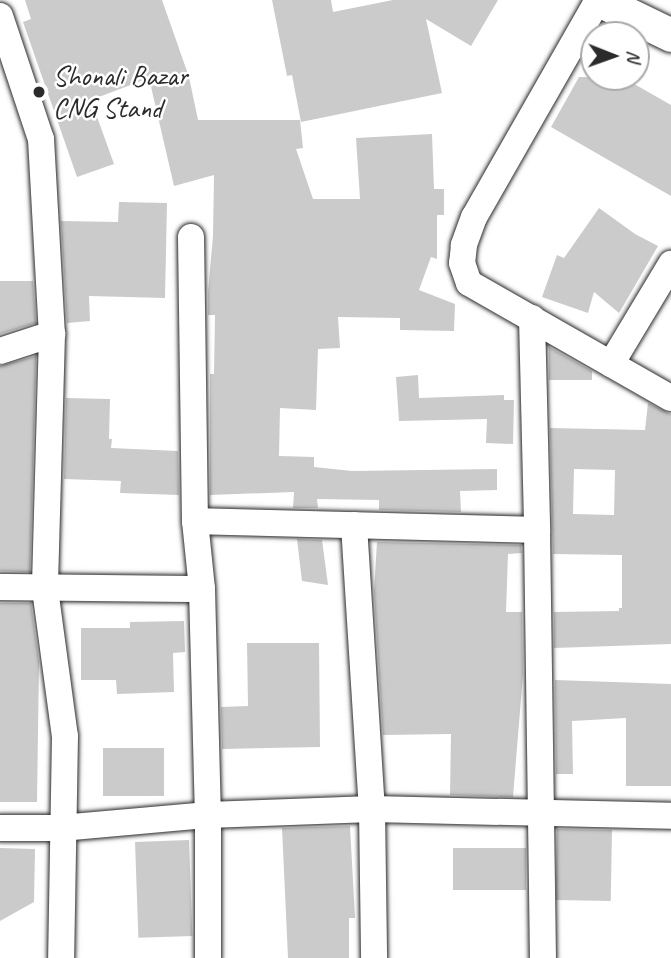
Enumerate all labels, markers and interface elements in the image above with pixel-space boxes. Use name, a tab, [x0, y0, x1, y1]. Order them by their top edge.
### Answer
north arrow	[580, 21, 650, 91]
text: N	[622, 50, 646, 62]
place label: Shonali Bazar CNG Stand	[53, 59, 188, 125]
marker: Shonali Bazar CNG Stand	[31, 84, 47, 100]

